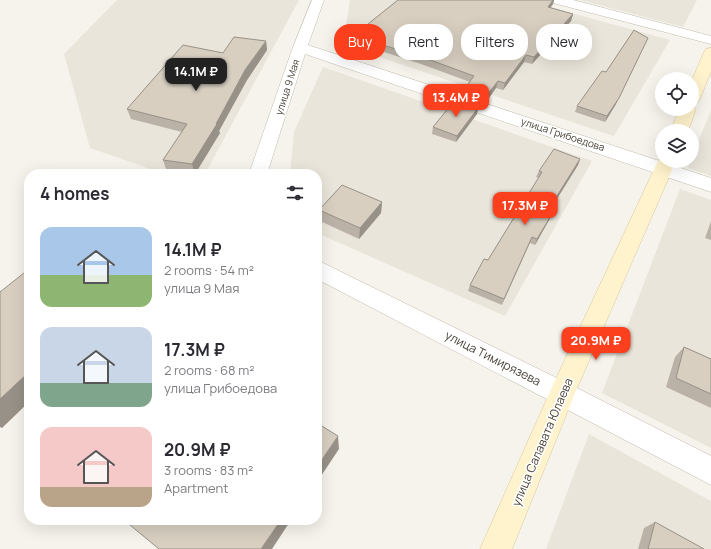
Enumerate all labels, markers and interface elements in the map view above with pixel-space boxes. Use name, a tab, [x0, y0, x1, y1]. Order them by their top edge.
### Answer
chip: Buy	[334, 24, 386, 60]
chip: Rent	[394, 24, 453, 60]
chip: Filters	[461, 24, 528, 60]
chip: New	[536, 24, 592, 60]
street label: улица 9 Мая	[271, 57, 303, 117]
pin: 14.1M ₽	[159, 58, 233, 92]
text: 14.1M ₽	[174, 62, 218, 80]
map controls	[655, 72, 699, 168]
button: locate	[655, 72, 699, 116]
pin: 13.4M ₽	[419, 84, 493, 118]
text: 13.4M ₽	[432, 88, 480, 106]
street label: улица Грибоедова	[519, 114, 607, 154]
button: layers	[655, 124, 699, 168]
text: 4 homes	[40, 182, 109, 205]
icon: filters	[284, 182, 306, 204]
pin: 17.3M ₽	[488, 192, 562, 226]
text: 17.3M ₽	[502, 196, 548, 214]
text: 14.1M ₽	[164, 238, 222, 261]
icon: home	[72, 243, 120, 291]
text: 2 rooms · 54 m²	[164, 261, 254, 279]
text: улица 9 Мая	[164, 279, 239, 297]
street label: улица Тимирязева	[442, 327, 544, 389]
pin: 20.9M ₽	[559, 327, 633, 361]
text: 20.9M ₽	[571, 331, 621, 349]
text: 17.3M ₽	[164, 338, 225, 361]
icon: home	[72, 343, 120, 391]
text: 2 rooms · 68 m²	[164, 361, 254, 379]
street label: улица Салавата Юлаева	[507, 375, 577, 509]
text: улица Грибоедова	[164, 379, 277, 397]
text: 20.9M ₽	[164, 438, 231, 461]
icon: home	[72, 443, 120, 491]
text: 3 rooms · 83 m²	[164, 461, 253, 479]
text: Apartment	[164, 479, 228, 497]

